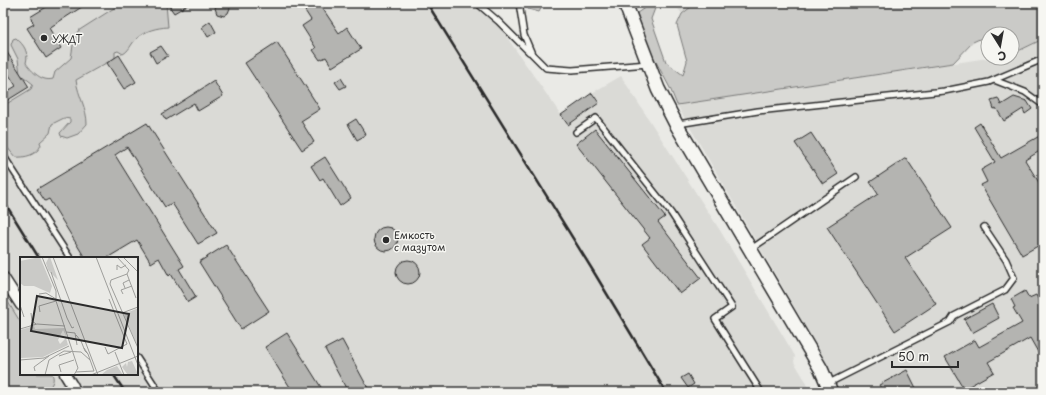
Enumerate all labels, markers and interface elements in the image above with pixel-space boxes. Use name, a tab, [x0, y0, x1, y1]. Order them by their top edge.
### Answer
north arrow	[980, 26, 1020, 66]
place label: УЖДТ	[52, 31, 82, 46]
marker: УЖДТ	[39, 33, 49, 43]
text: С	[996, 47, 1008, 65]
place label: Емкость с мазутом	[394, 227, 445, 255]
marker: Емкость с мазутом	[381, 235, 391, 245]
inset map	[20, 257, 138, 375]
scale bar	[892, 343, 958, 369]
text: 50 m	[898, 347, 929, 365]

